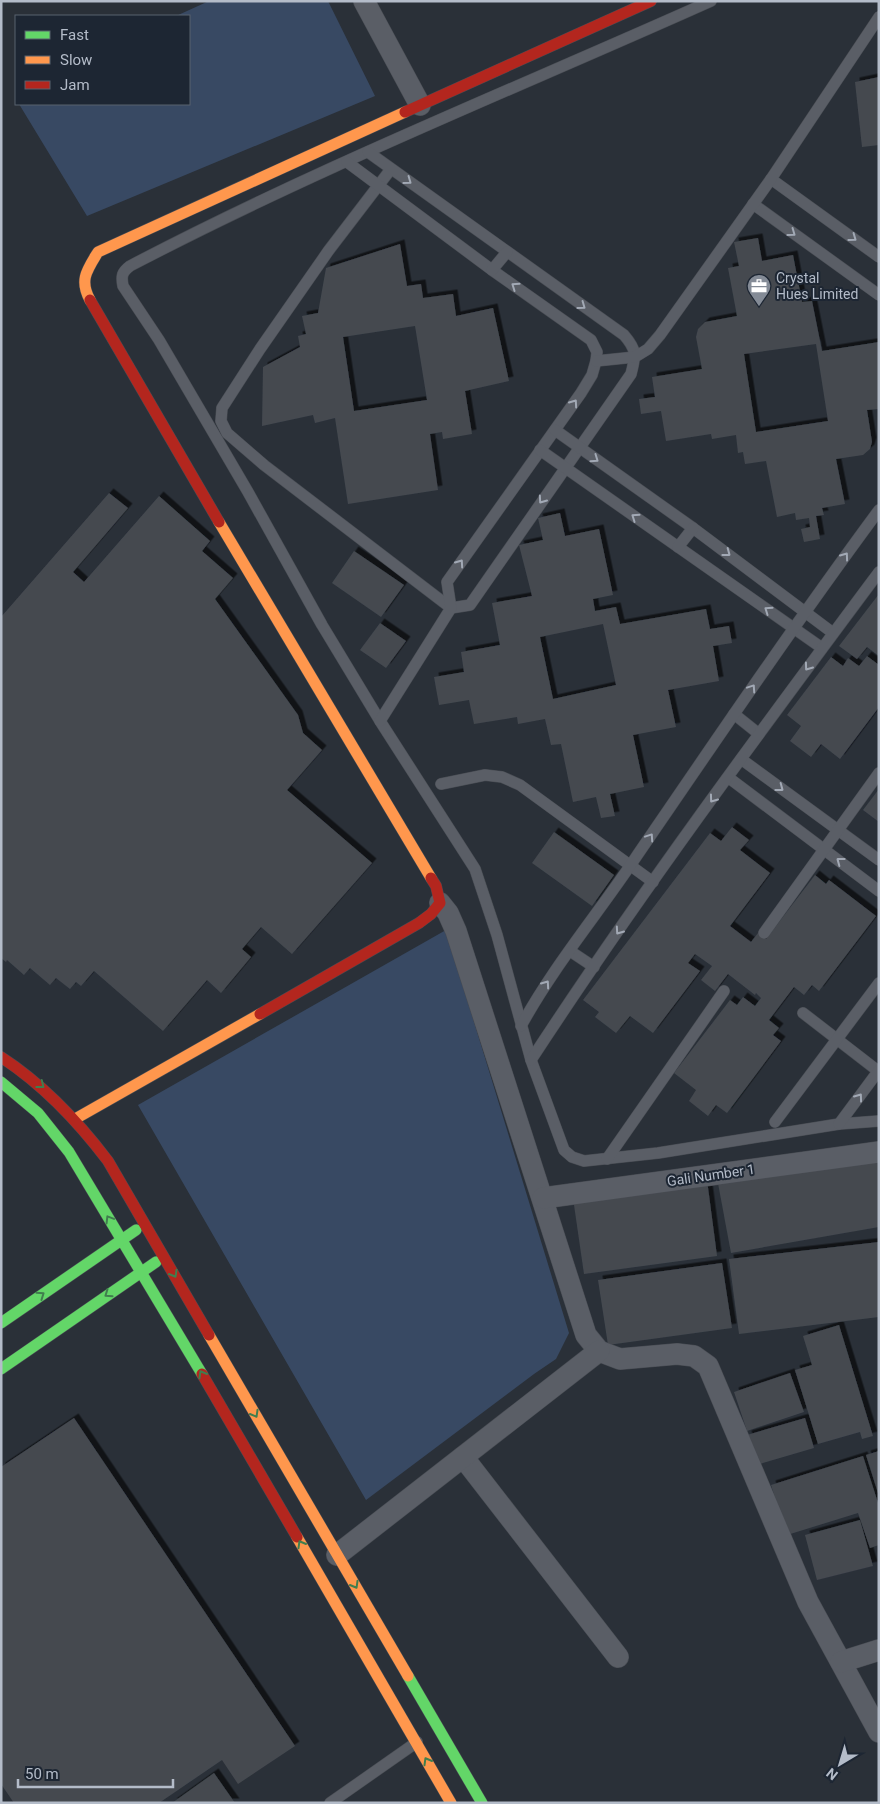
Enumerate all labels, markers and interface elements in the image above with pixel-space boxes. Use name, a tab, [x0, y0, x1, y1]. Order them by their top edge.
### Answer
legend	[15, 15, 190, 105]
text: Fast	[60, 26, 89, 44]
text: Slow	[60, 51, 92, 69]
text: Jam	[60, 76, 90, 94]
one-way arrow	[402, 175, 412, 184]
one-way arrow	[786, 227, 796, 236]
one-way arrow	[847, 232, 856, 241]
place label: Crystal Hues Limited	[776, 270, 858, 302]
office icon: Crystal Hues Limited	[746, 273, 772, 307]
one-way arrow	[512, 283, 521, 293]
one-way arrow	[576, 300, 586, 309]
one-way arrow	[568, 399, 578, 408]
one-way arrow	[589, 453, 598, 462]
one-way arrow	[539, 494, 548, 503]
one-way arrow	[631, 514, 641, 523]
one-way arrow	[721, 547, 731, 556]
one-way arrow	[840, 553, 848, 562]
one-way arrow	[454, 560, 463, 569]
one-way arrow	[764, 607, 774, 616]
one-way arrow	[805, 661, 814, 671]
one-way arrow	[745, 685, 755, 694]
one-way arrow	[774, 782, 784, 791]
one-way arrow	[710, 793, 719, 803]
one-way arrow	[644, 833, 653, 843]
one-way arrow	[837, 859, 846, 867]
one-way arrow	[616, 926, 625, 935]
one-way arrow	[540, 980, 549, 990]
one-way arrow	[35, 1080, 44, 1088]
one-way arrow	[853, 1093, 862, 1103]
street label: Gali Number 1	[666, 1161, 756, 1189]
one-way arrow	[106, 1216, 116, 1225]
one-way arrow	[167, 1269, 177, 1278]
one-way arrow	[105, 1288, 114, 1297]
one-way arrow	[36, 1292, 45, 1301]
one-way arrow	[198, 1370, 208, 1379]
one-way arrow	[249, 1409, 259, 1418]
one-way arrow	[297, 1541, 307, 1550]
one-way arrow	[349, 1580, 359, 1589]
north arrow	[815, 1739, 865, 1789]
scale bar	[18, 1756, 172, 1788]
one-way arrow	[423, 1757, 433, 1766]
text: 50 m	[25, 1765, 59, 1783]
text: N	[823, 1765, 841, 1784]

